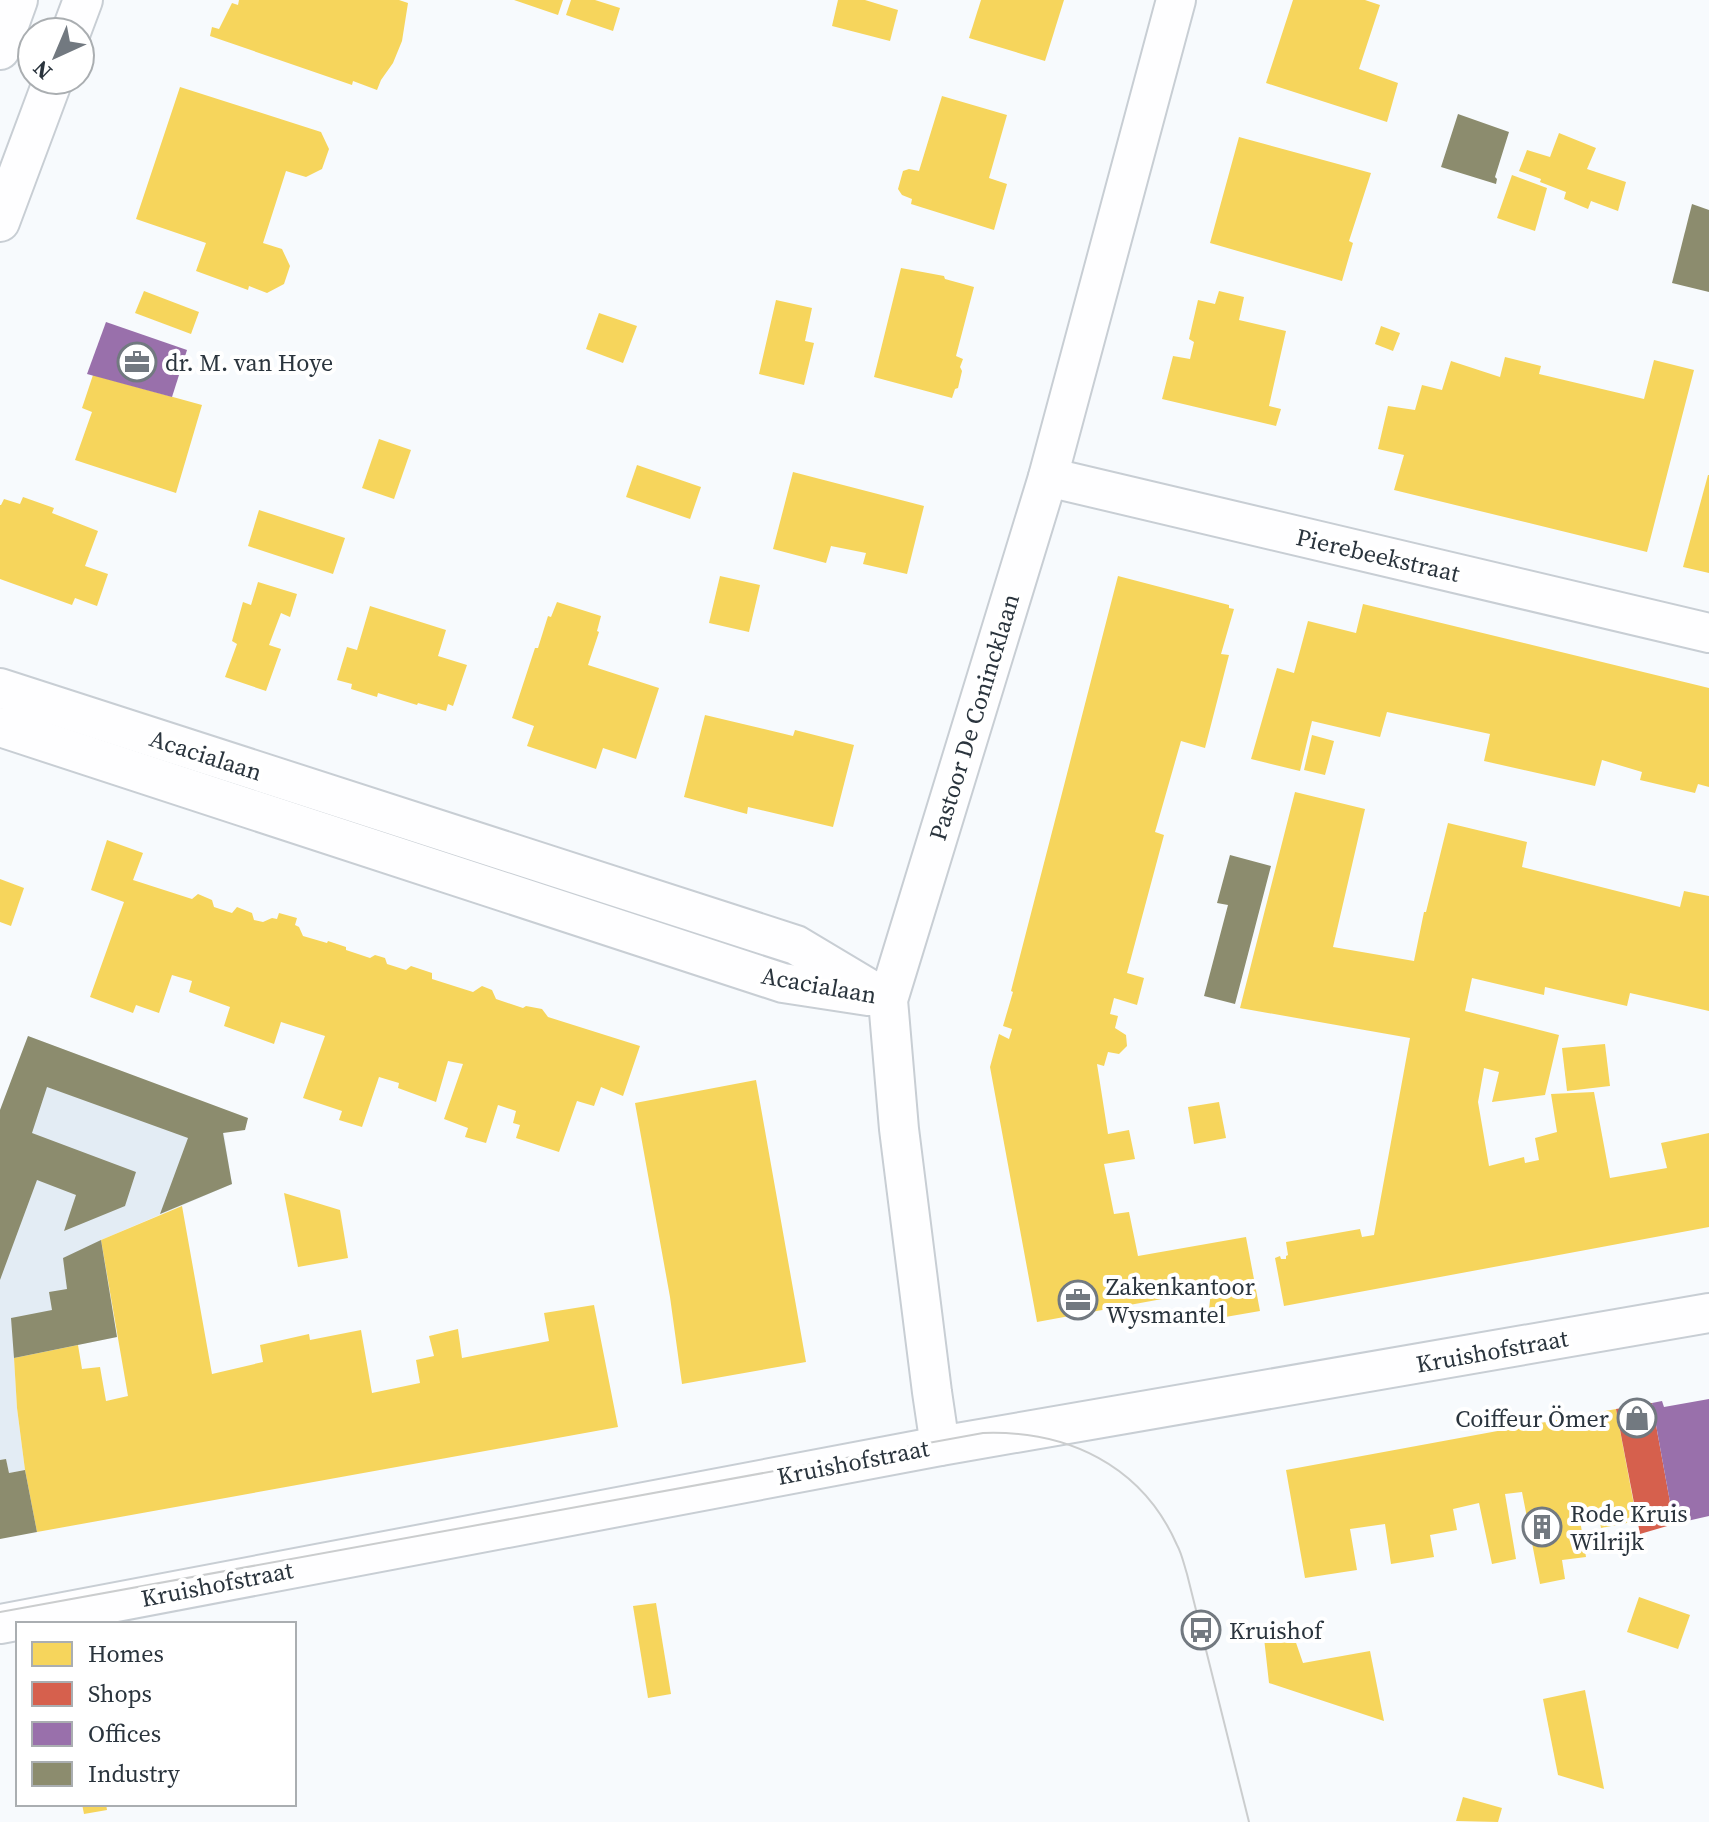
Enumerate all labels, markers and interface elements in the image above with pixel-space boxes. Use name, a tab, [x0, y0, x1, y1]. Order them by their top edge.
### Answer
north arrow	[16, 16, 96, 96]
text: N	[26, 54, 58, 87]
office icon: dr. M. van Hoye	[116, 341, 158, 383]
place label: dr. M. van Hoye	[165, 346, 333, 379]
street label: Pierebeekstraat	[1293, 520, 1463, 590]
street label: Pastoor De Conincklaan	[921, 590, 1027, 844]
street label: Acacialaan	[146, 721, 266, 789]
street label: Acacialaan	[759, 959, 879, 1011]
place label: Zakenkantoor Wysmantel	[1106, 1270, 1255, 1331]
office icon: Zakenkantoor Wysmantel	[1057, 1279, 1099, 1321]
street label: Kruishofstraat	[1413, 1321, 1571, 1381]
shop icon: Coiffeur Ömer	[1616, 1397, 1658, 1439]
place label: Coiffeur Ömer	[1455, 1402, 1609, 1435]
street label: Kruishofstraat	[774, 1431, 932, 1493]
place label: Rode Kruis Wilrijk	[1570, 1497, 1688, 1558]
building icon: Rode Kruis Wilrijk	[1521, 1506, 1563, 1548]
street label: Kruishofstraat	[138, 1553, 296, 1615]
bus stop icon: Kruishof	[1180, 1609, 1222, 1651]
place label: Kruishof	[1229, 1614, 1325, 1647]
legend	[16, 1622, 296, 1806]
text: Homes	[88, 1637, 164, 1670]
text: Shops	[88, 1677, 152, 1710]
text: Offices	[88, 1717, 161, 1750]
text: Industry	[88, 1757, 180, 1790]

